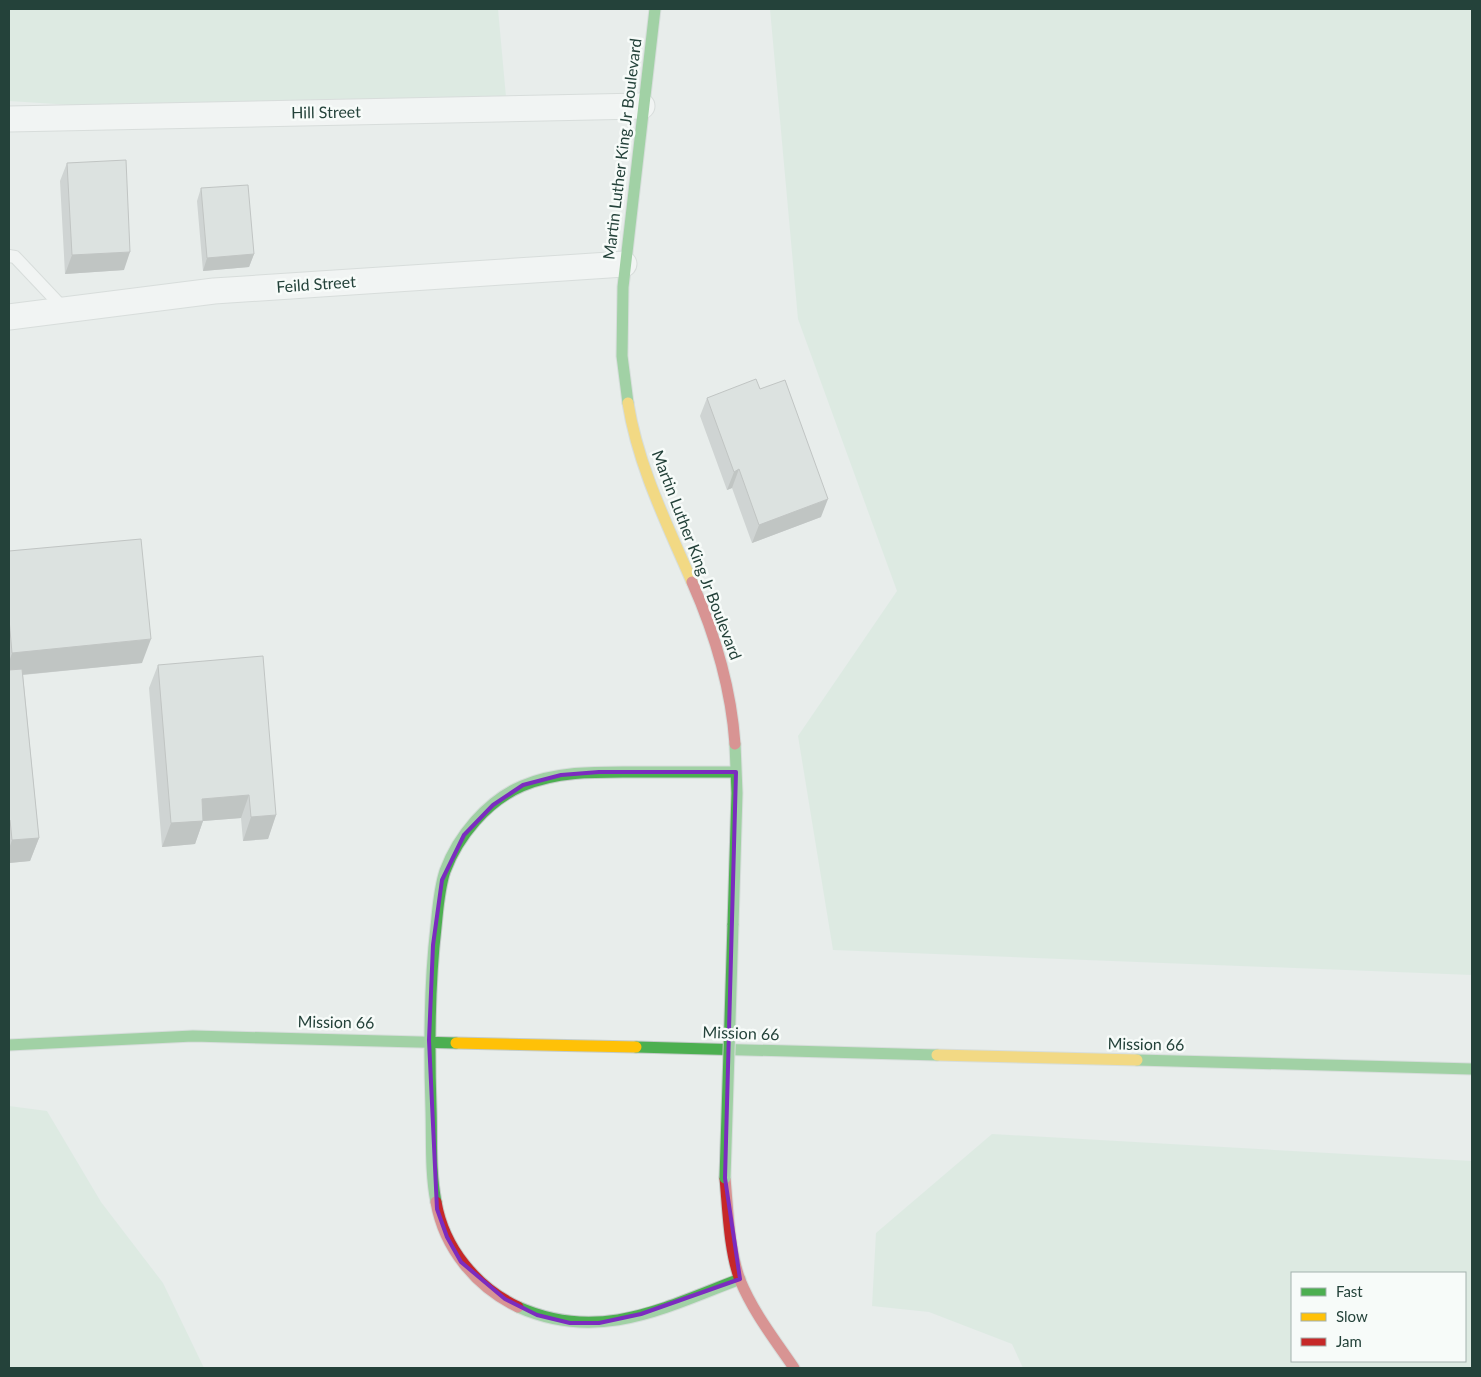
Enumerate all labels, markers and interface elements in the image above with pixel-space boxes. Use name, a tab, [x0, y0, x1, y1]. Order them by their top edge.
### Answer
street label: Martin Luther King Jr Boulevard	[598, 37, 645, 261]
street label: Hill Street	[291, 101, 361, 122]
street label: Feild Street	[276, 271, 357, 296]
street label: Martin Luther King Jr Boulevard	[649, 447, 746, 662]
street label: Mission 66	[297, 1011, 375, 1032]
street label: Mission 66	[702, 1022, 780, 1043]
street label: Mission 66	[1107, 1033, 1185, 1054]
legend	[1291, 1272, 1466, 1362]
text: Fast	[1336, 1282, 1363, 1300]
text: Slow	[1336, 1307, 1368, 1325]
text: Jam	[1336, 1332, 1362, 1350]

